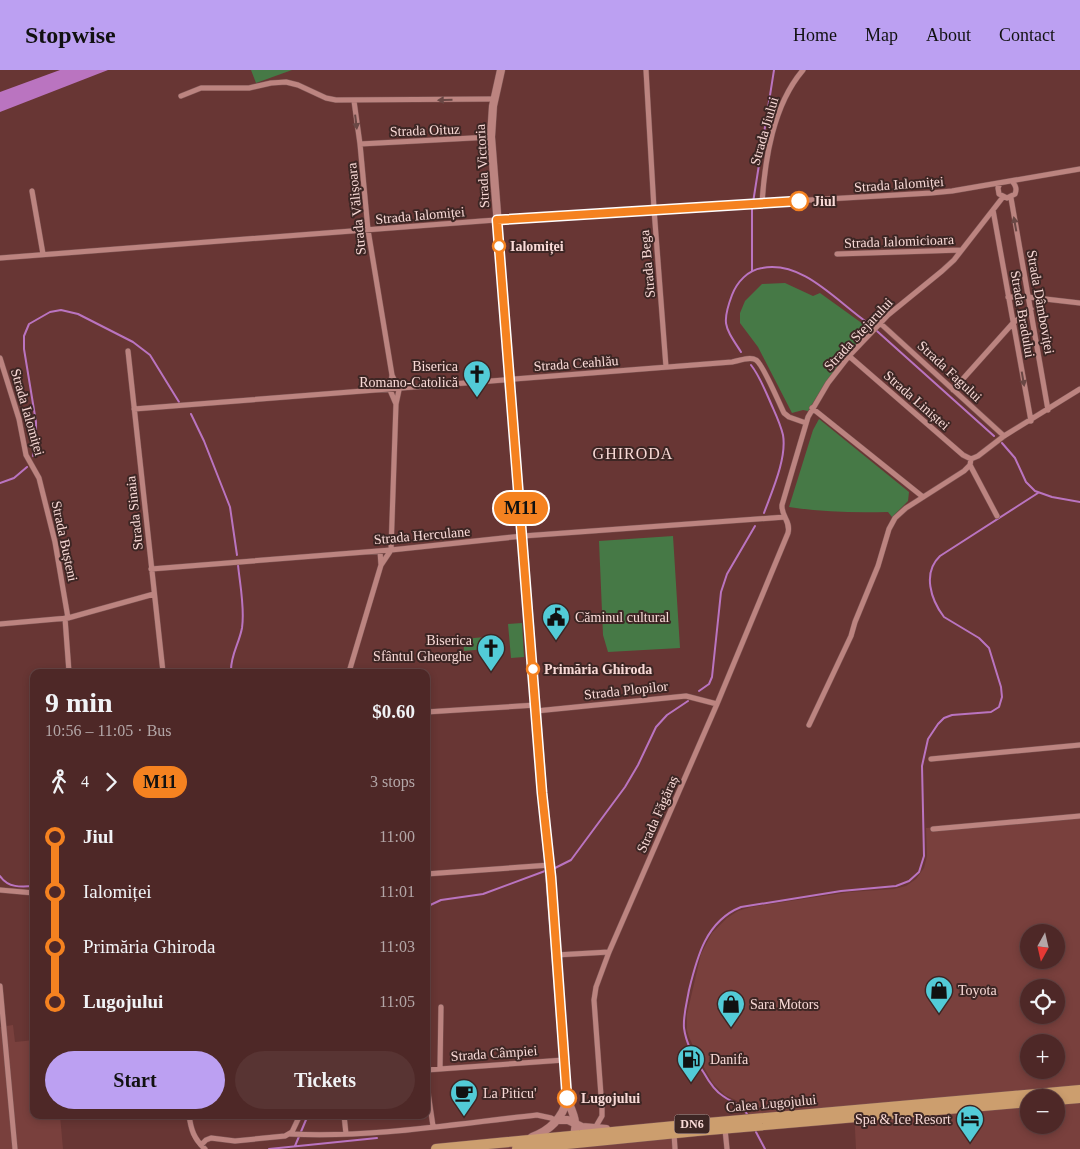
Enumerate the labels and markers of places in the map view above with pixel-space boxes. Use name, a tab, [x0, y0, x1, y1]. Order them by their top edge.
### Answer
marker: Jiul	[789, 191, 809, 211]
place label: Jiul	[813, 194, 836, 209]
marker: Ialomiței	[492, 239, 506, 253]
place label: Ialomiței	[510, 239, 564, 255]
place label: Biserica Romano-Catolică	[359, 359, 459, 390]
church icon: Biserica Romano-Catolică	[462, 359, 492, 398]
public building icon: Căminul cultural	[541, 602, 571, 641]
place label: Căminul cultural	[575, 610, 670, 625]
place label: Biserica Sfântul Gheorghe	[373, 633, 473, 664]
church icon: Biserica Sfântul Gheorghe	[476, 633, 506, 672]
marker: Primăria Ghiroda	[526, 662, 540, 676]
place label: Primăria Ghiroda	[544, 662, 652, 677]
shop icon: Toyota	[924, 975, 954, 1014]
place label: Toyota	[958, 983, 997, 998]
shop icon: Sara Motors	[716, 989, 746, 1028]
place label: Sara Motors	[750, 997, 819, 1012]
fuel station icon: Danifa	[676, 1044, 706, 1083]
place label: Danifa	[710, 1052, 749, 1067]
cafe icon: La Piticu'	[449, 1078, 479, 1117]
place label: La Piticu'	[483, 1086, 536, 1101]
marker: Lugojului	[557, 1088, 577, 1108]
place label: Lugojului	[581, 1091, 640, 1106]
hotel icon: Spa & Ice Resort	[955, 1104, 985, 1143]
place label: Spa & Ice Resort	[855, 1112, 951, 1127]

